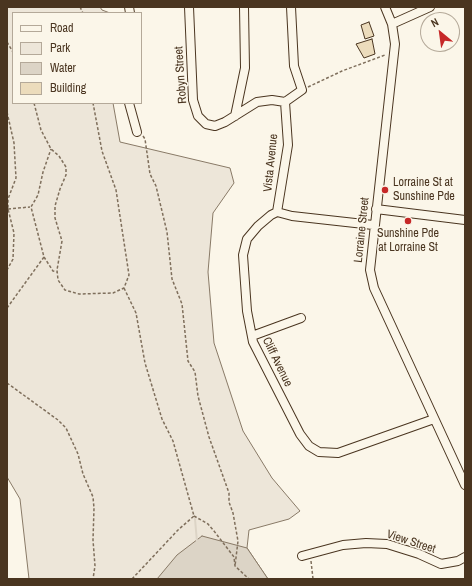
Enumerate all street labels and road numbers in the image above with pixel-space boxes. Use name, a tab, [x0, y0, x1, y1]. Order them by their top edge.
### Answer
street label: Robyn Street	[172, 46, 190, 104]
street label: Vista Avenue	[261, 133, 281, 193]
street label: Lorraine Street	[351, 197, 373, 263]
street label: Cliff Avenue	[259, 335, 295, 389]
street label: View Street	[385, 527, 437, 557]

